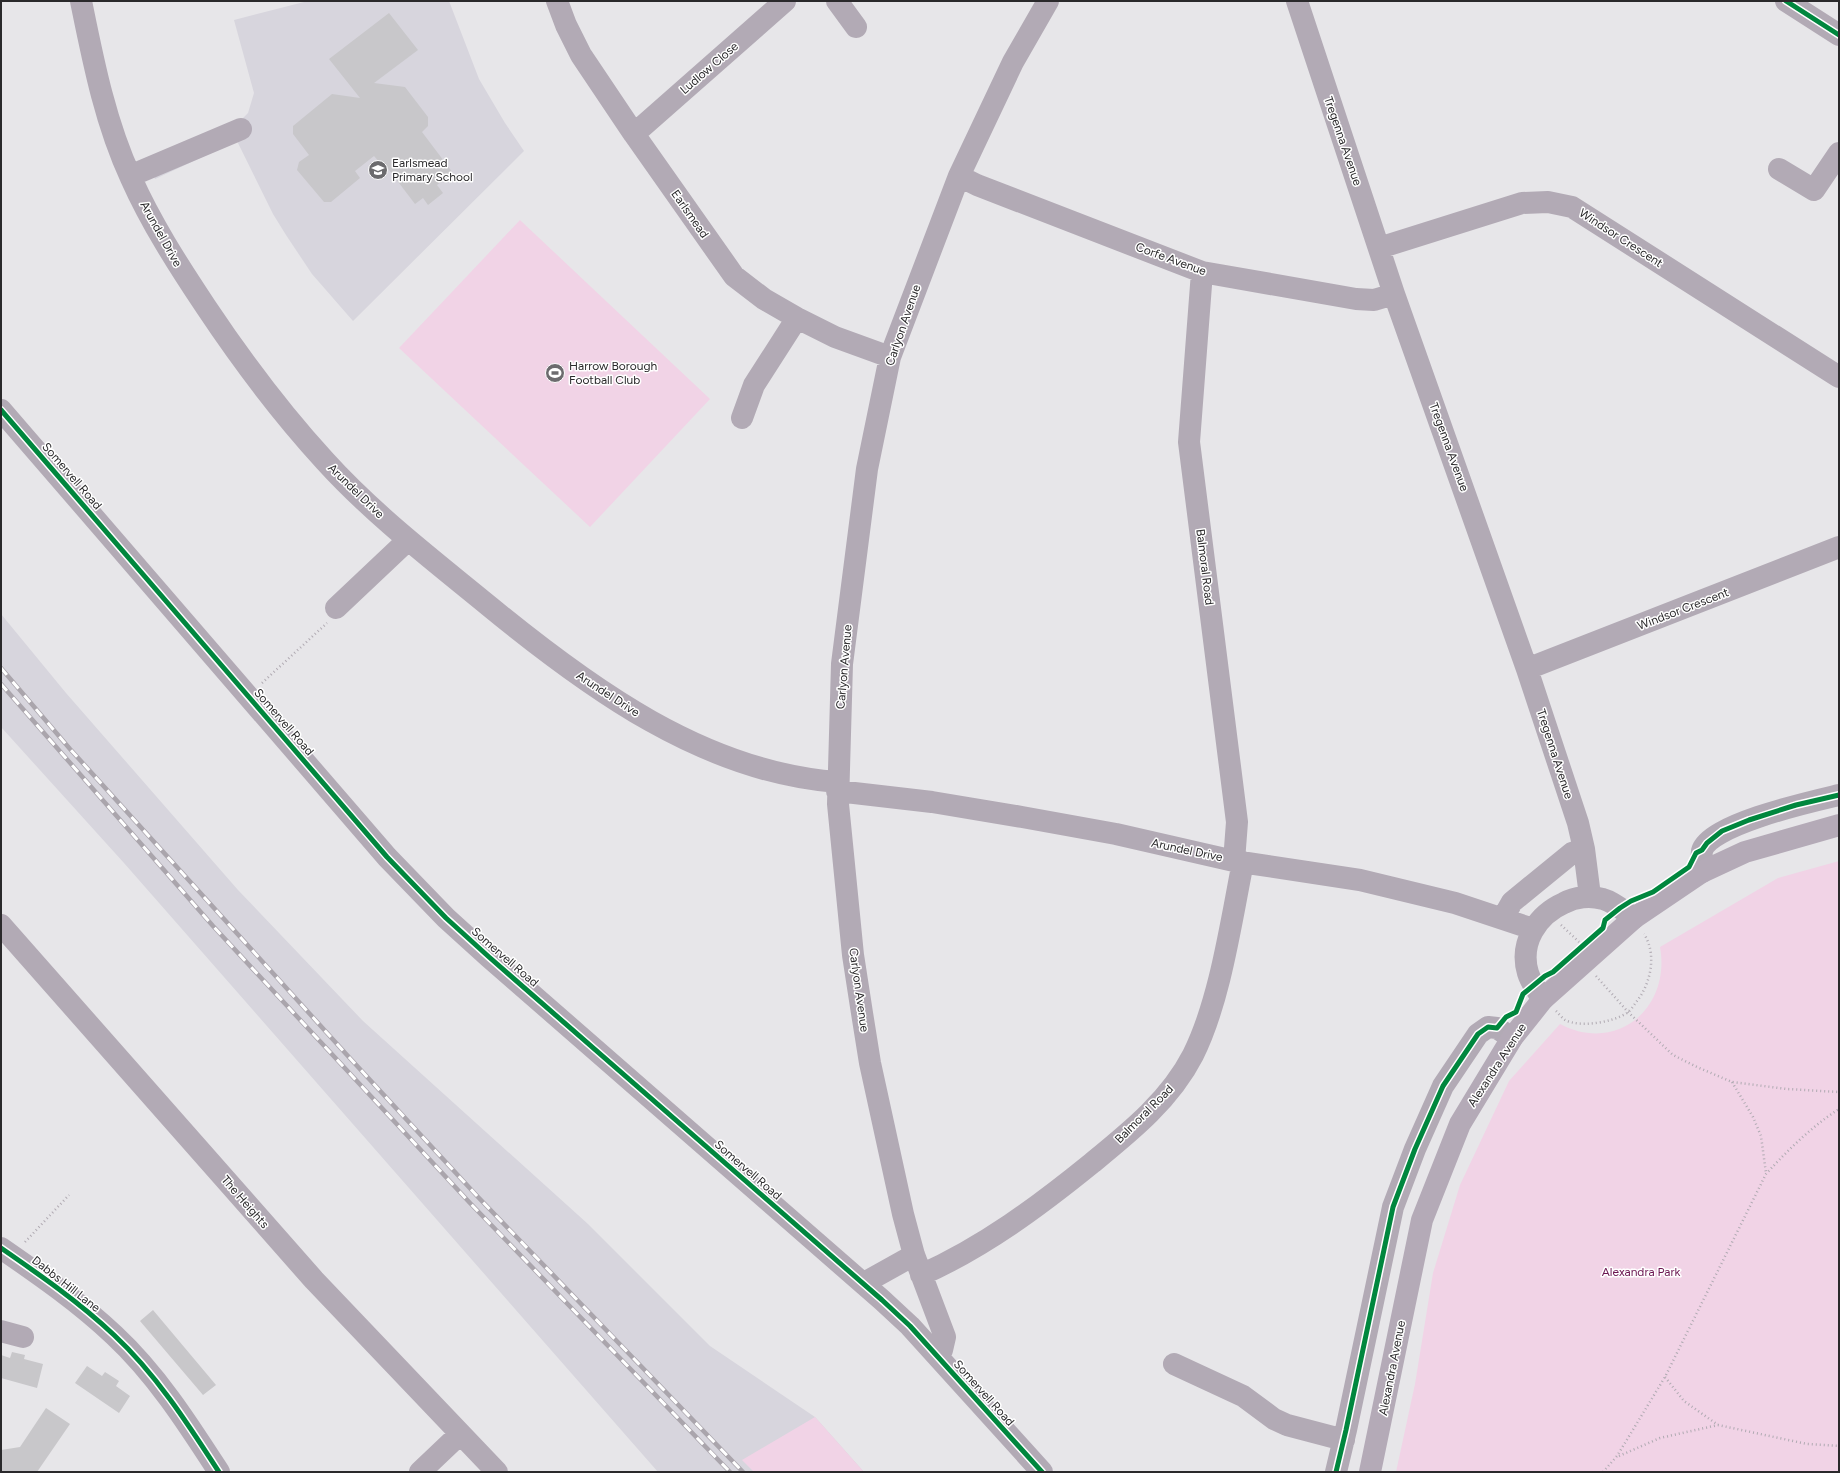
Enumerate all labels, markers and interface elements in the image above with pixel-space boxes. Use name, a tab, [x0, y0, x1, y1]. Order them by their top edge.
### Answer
street label: Ludlow Close	[677, 39, 741, 97]
street label: Tregenna Avenue	[1321, 95, 1365, 188]
place label: Earlsmead Primary School	[392, 156, 473, 184]
school or university icon: Earlsmead Primary School	[367, 159, 389, 181]
street label: Earlsmead	[668, 187, 712, 241]
street label: Arundel Drive	[137, 199, 185, 269]
street label: Windsor Crescent	[1577, 206, 1666, 270]
street label: Corfe Avenue	[1134, 240, 1209, 278]
street label: Carlyon Avenue	[883, 282, 924, 367]
place label: Harrow Borough Football Club	[569, 359, 657, 387]
sports icon: Harrow Borough Football Club	[544, 362, 566, 384]
street label: Tregenna Avenue	[1426, 401, 1472, 494]
street label: Somervell Road	[39, 440, 105, 512]
street label: Arundel Drive	[325, 461, 387, 522]
street label: Balmoral Road	[1193, 528, 1217, 606]
street label: Windsor Crescent	[1635, 585, 1731, 633]
street label: Carlyon Avenue	[833, 624, 855, 710]
street label: Arundel Drive	[574, 668, 643, 720]
street label: Somervell Road	[251, 686, 317, 758]
street label: Tregenna Avenue	[1534, 707, 1576, 801]
street label: Arundel Drive	[1150, 836, 1224, 864]
street label: Somervell Road	[469, 924, 541, 990]
street label: Carlyon Avenue	[846, 947, 872, 1033]
street label: Alexandra Avenue	[1465, 1020, 1529, 1109]
street label: Balmoral Road	[1112, 1082, 1176, 1146]
street label: Somervell Road	[712, 1137, 784, 1203]
street label: The Heights	[218, 1173, 272, 1231]
street label: Dabbs Hill Lane	[29, 1253, 103, 1315]
park label: Alexandra Park	[1602, 1265, 1681, 1279]
street label: Alexandra Avenue	[1376, 1319, 1408, 1417]
street label: Somervell Road	[951, 1357, 1017, 1429]

